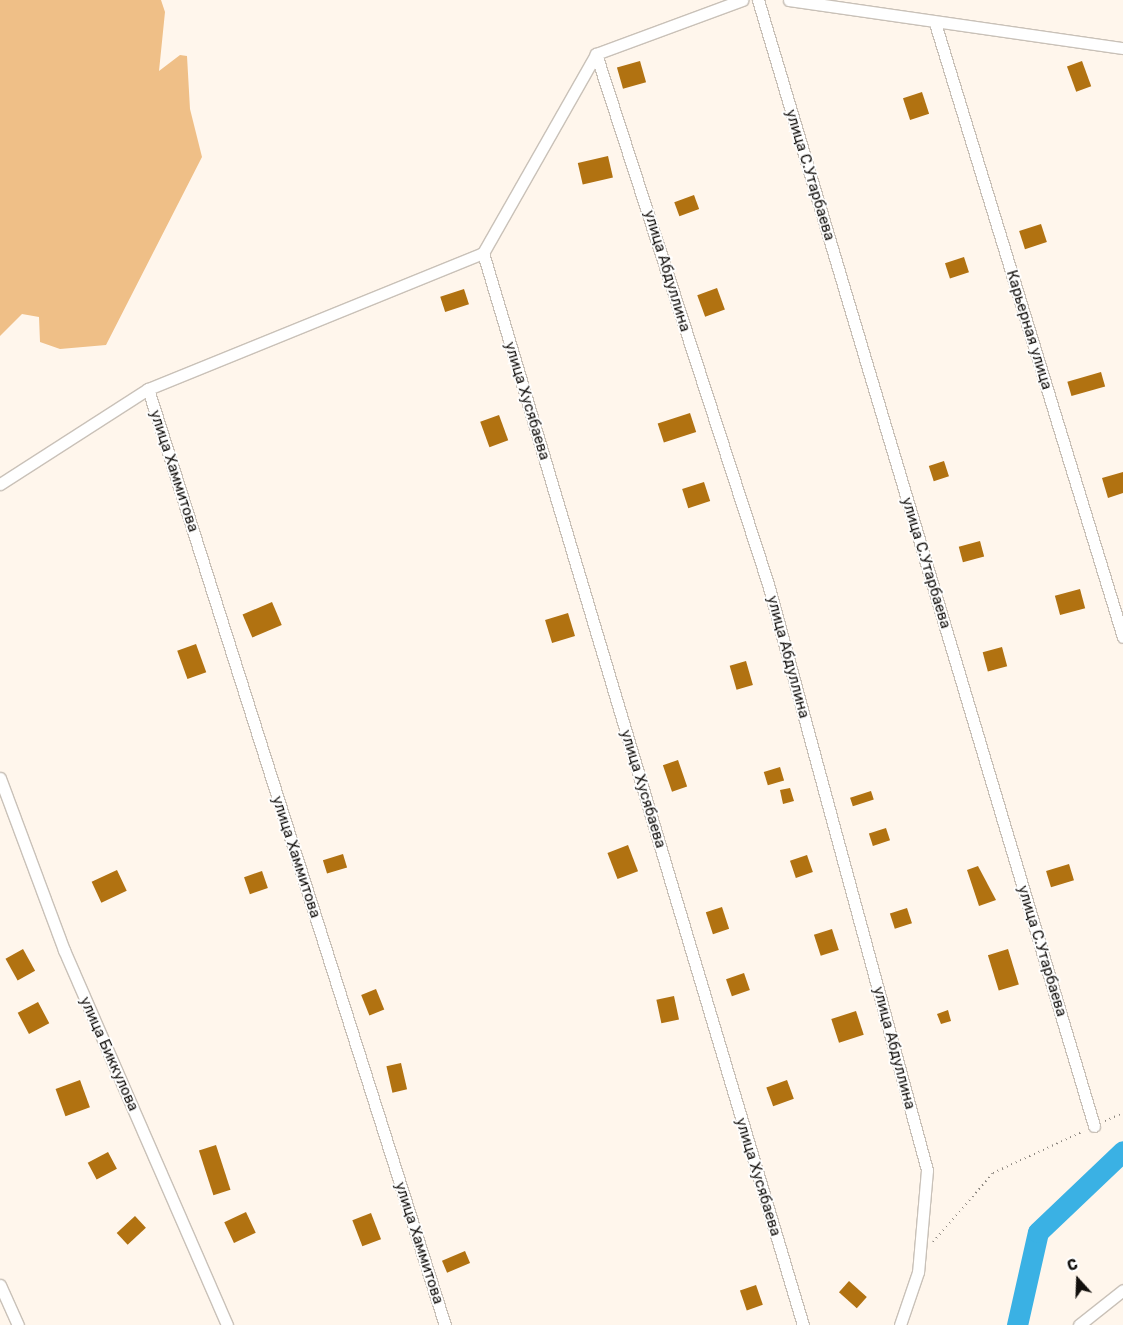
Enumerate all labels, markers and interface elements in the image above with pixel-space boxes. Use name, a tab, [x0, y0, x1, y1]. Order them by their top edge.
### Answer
street label: улица С.Утарбаева	[781, 107, 839, 243]
street label: улица Абдуллина	[640, 208, 694, 334]
street label: Карьерная улица	[1002, 268, 1056, 392]
street label: улица Хусябаева	[500, 340, 554, 462]
street label: улица Хаммитова	[146, 408, 202, 534]
street label: улица С.Утарбаева	[897, 495, 955, 631]
street label: улица Абдуллина	[763, 594, 813, 720]
street label: улица Хусябаева	[616, 728, 670, 850]
street label: улица Хаммитова	[268, 794, 324, 920]
street label: улица С.Утарбаева	[1013, 883, 1071, 1019]
street label: улица Абдуллина	[869, 985, 919, 1111]
street label: улица Биккулова	[76, 994, 142, 1114]
street label: улица Хусябаева	[731, 1116, 785, 1238]
street label: улица Хаммитова	[391, 1180, 447, 1306]
north arrow	[1053, 1255, 1103, 1305]
text: С	[1065, 1256, 1080, 1275]

